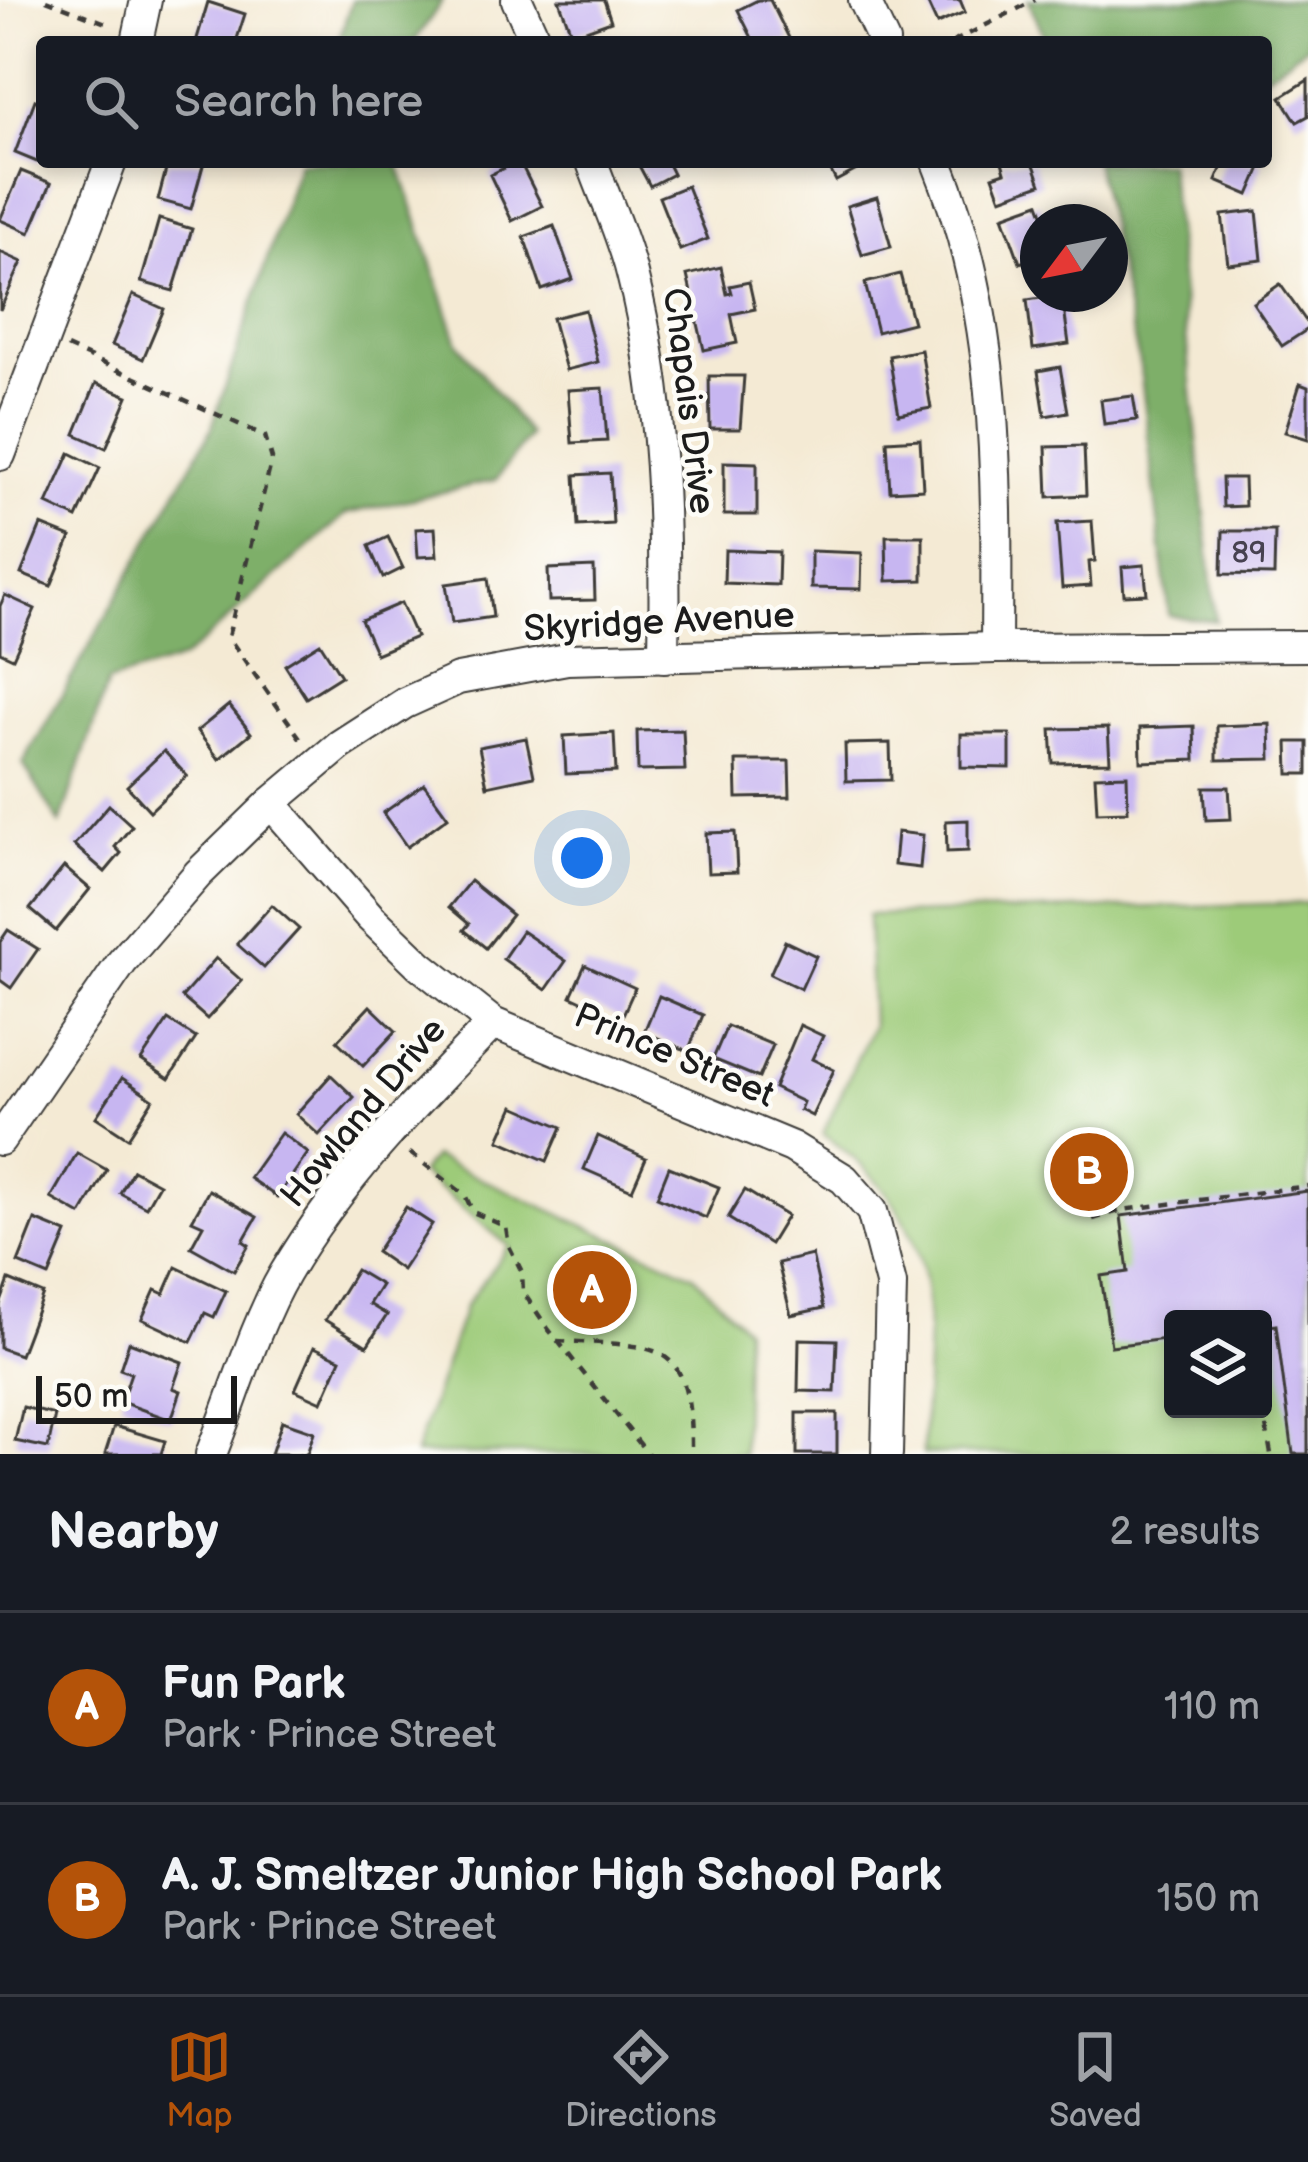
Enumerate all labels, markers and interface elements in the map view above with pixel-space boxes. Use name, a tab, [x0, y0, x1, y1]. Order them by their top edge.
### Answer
search box	[36, 36, 1272, 168]
icon: search	[78, 69, 144, 135]
text: Search here	[174, 75, 423, 130]
north arrow	[1020, 204, 1128, 312]
street label: Chapais Drive	[653, 285, 723, 517]
house number: 89	[1232, 535, 1266, 571]
street label: Skyridge Avenue	[522, 594, 796, 652]
your location	[552, 828, 612, 888]
street label: Prince Street	[568, 995, 780, 1117]
street label: Howland Drive	[272, 1009, 456, 1217]
pin: B	[1050, 1127, 1128, 1217]
pin: A	[553, 1245, 631, 1335]
map controls	[1164, 1310, 1272, 1418]
button: layers	[1164, 1310, 1272, 1418]
scale bar	[36, 1370, 237, 1423]
text: 50 m	[54, 1377, 129, 1417]
text: Nearby	[48, 1502, 219, 1563]
text: 2 results	[1109, 1509, 1260, 1556]
text: Fun Park	[162, 1657, 345, 1712]
text: A	[75, 1684, 99, 1731]
text: 110 m	[1164, 1684, 1260, 1731]
text: Park · Prince Street	[162, 1712, 496, 1759]
text: A. J. Smeltzer Junior High School Park	[162, 1849, 942, 1904]
text: B	[73, 1876, 101, 1923]
text: 150 m	[1157, 1876, 1260, 1923]
text: Park · Prince Street	[162, 1904, 496, 1951]
tab: Map	[166, 2024, 233, 2136]
tab: Directions	[565, 2024, 717, 2136]
tab: Saved	[1049, 2024, 1142, 2136]

